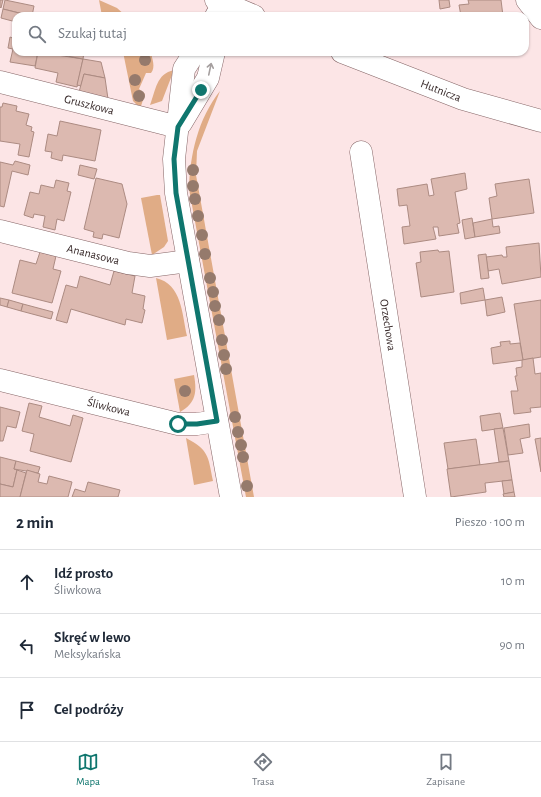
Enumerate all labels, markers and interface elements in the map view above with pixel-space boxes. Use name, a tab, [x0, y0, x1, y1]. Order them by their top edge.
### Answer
search box	[12, 12, 529, 56]
icon: search	[26, 23, 48, 45]
text: Szukaj tutaj	[58, 26, 127, 41]
one-way arrow	[207, 63, 215, 76]
street label: Hutnicza	[419, 77, 463, 104]
route end	[192, 81, 210, 99]
street label: Gruszkowa	[63, 92, 116, 117]
street label: Ananasowa	[66, 242, 121, 267]
street label: Orzechowa	[378, 298, 398, 352]
street label: Śliwkowa	[86, 394, 132, 418]
route start	[169, 415, 187, 433]
text: 2 min	[16, 514, 54, 531]
text: Pieszo · 100 m	[455, 516, 525, 529]
text: Idź prosto	[54, 566, 113, 581]
icon: ahead	[16, 571, 38, 593]
text: 10 m	[501, 575, 525, 588]
text: Śliwkowa	[54, 584, 102, 597]
text: Skręć w lewo	[54, 630, 131, 645]
icon: left	[16, 635, 38, 657]
text: 90 m	[499, 639, 525, 652]
text: Meksykańska	[54, 648, 121, 661]
icon: arrive	[16, 699, 38, 721]
text: Cel podróży	[54, 702, 123, 717]
tab: Mapa	[76, 751, 100, 788]
tab: Trasa	[252, 751, 274, 788]
tab: Zapisane	[426, 751, 465, 788]

